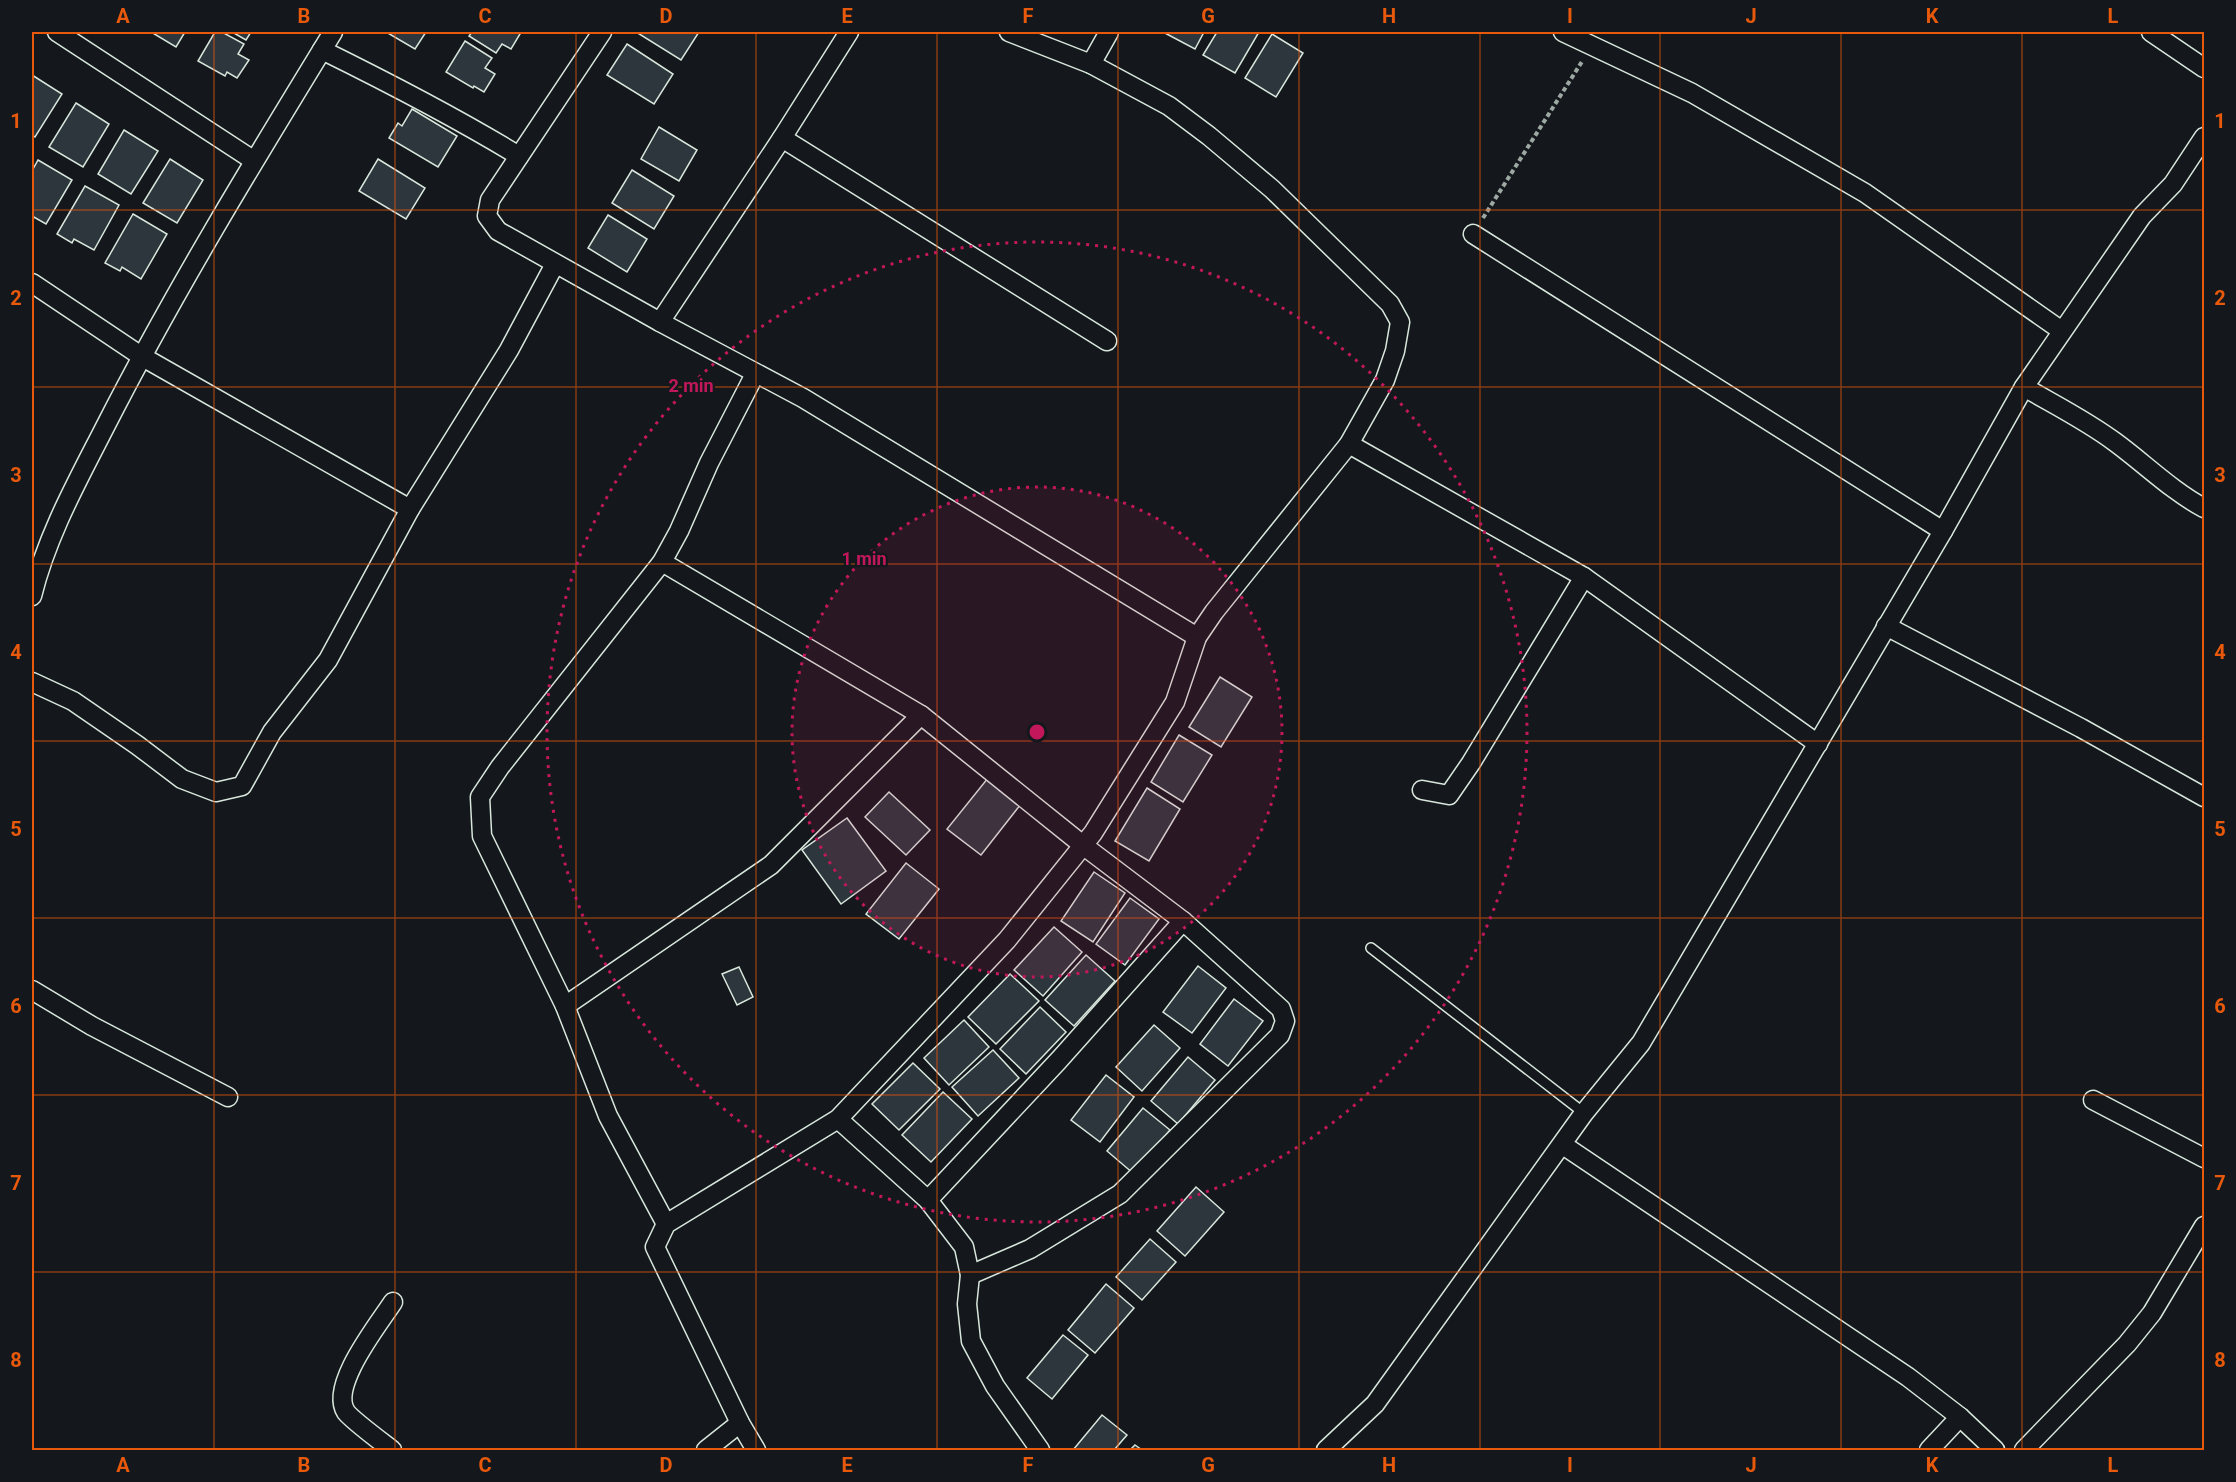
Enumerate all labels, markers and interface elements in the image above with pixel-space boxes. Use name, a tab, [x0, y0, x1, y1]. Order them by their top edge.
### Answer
text: A	[116, 4, 130, 28]
text: B	[298, 4, 310, 28]
text: C	[478, 4, 492, 28]
text: D	[660, 4, 673, 28]
text: E	[841, 4, 853, 28]
text: F	[1023, 4, 1034, 28]
text: G	[1201, 4, 1215, 28]
text: H	[1382, 4, 1396, 28]
text: I	[1567, 4, 1573, 28]
text: J	[1745, 4, 1757, 28]
text: K	[1926, 4, 1939, 28]
text: L	[2108, 4, 2119, 28]
text: 1	[10, 109, 22, 133]
text: 1	[2214, 109, 2226, 133]
text: 2	[10, 286, 22, 310]
text: 2	[2214, 286, 2226, 310]
text: 2 min	[668, 375, 714, 396]
text: 3	[10, 463, 22, 487]
text: 3	[2214, 463, 2226, 487]
text: 1 min	[841, 548, 887, 569]
text: 4	[10, 640, 22, 664]
text: 4	[2214, 640, 2226, 664]
centre of rings	[1027, 722, 1047, 742]
text: 5	[10, 817, 22, 841]
text: 5	[2214, 817, 2226, 841]
text: 6	[10, 994, 22, 1018]
text: 6	[2214, 994, 2226, 1018]
text: 7	[10, 1171, 22, 1195]
text: 7	[2214, 1171, 2226, 1195]
text: 8	[10, 1348, 22, 1372]
text: 8	[2214, 1348, 2226, 1372]
text: A	[116, 1453, 130, 1477]
text: B	[298, 1453, 310, 1477]
text: C	[478, 1453, 492, 1477]
text: D	[660, 1453, 673, 1477]
text: E	[841, 1453, 853, 1477]
text: F	[1023, 1453, 1034, 1477]
text: G	[1201, 1453, 1215, 1477]
text: H	[1382, 1453, 1396, 1477]
text: I	[1567, 1453, 1573, 1477]
text: J	[1745, 1453, 1757, 1477]
text: K	[1926, 1453, 1939, 1477]
text: L	[2108, 1453, 2119, 1477]

